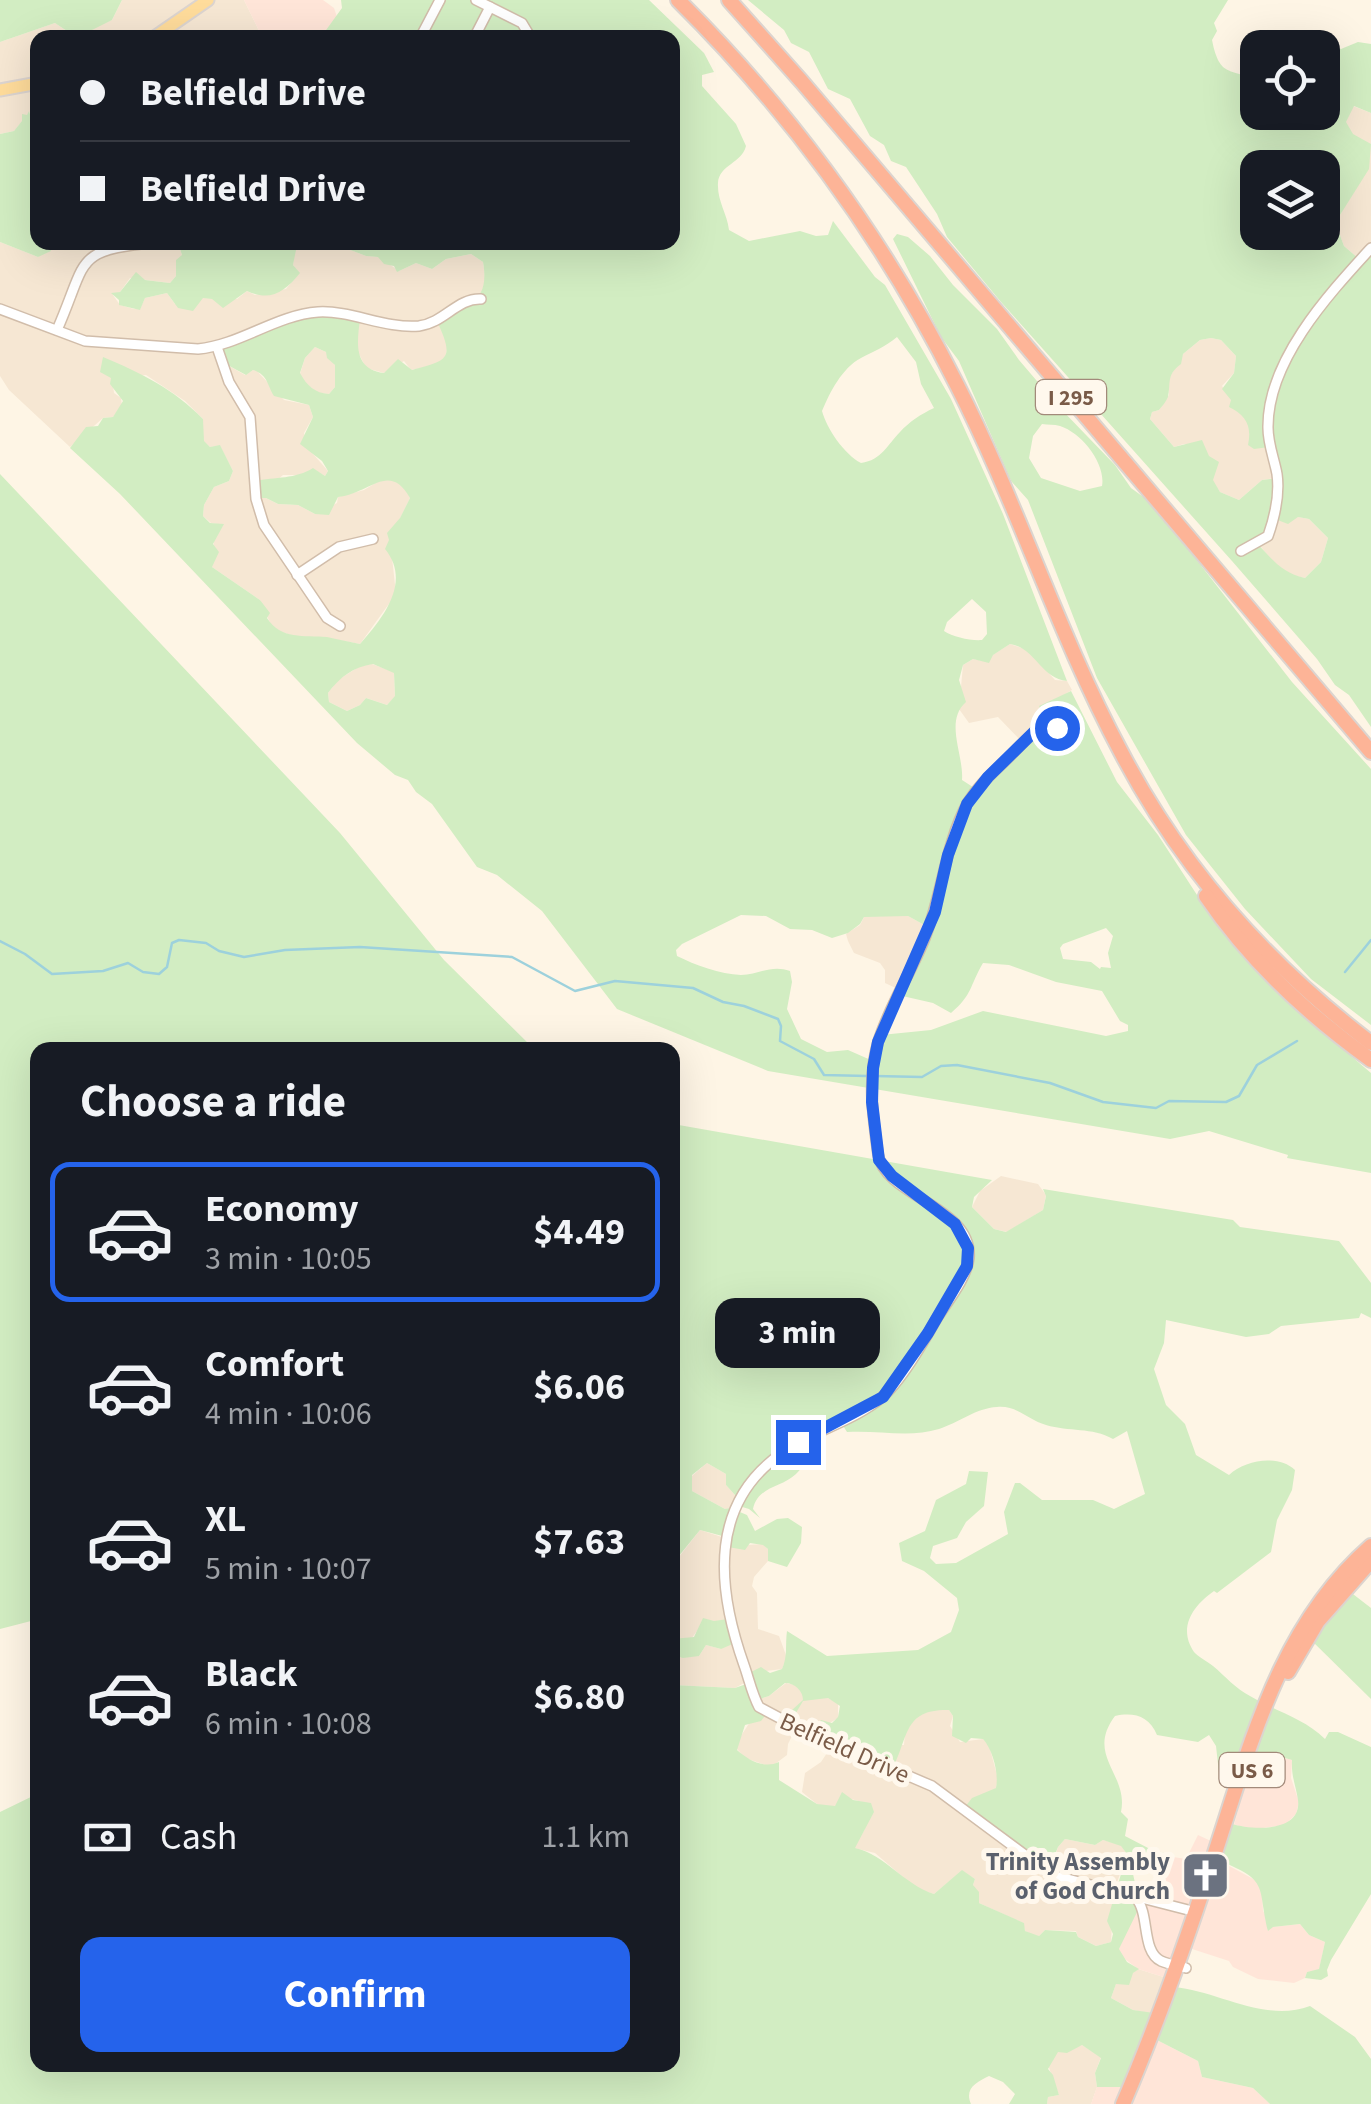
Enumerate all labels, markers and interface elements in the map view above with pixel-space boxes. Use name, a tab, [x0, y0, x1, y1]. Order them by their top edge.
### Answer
map controls	[1240, 30, 1340, 250]
button: locate	[1240, 30, 1340, 130]
text: Belfield Drive	[140, 66, 366, 120]
button: layers	[1240, 150, 1340, 250]
text: Belfield Drive	[140, 162, 366, 216]
road number: I 295	[1036, 380, 1106, 414]
route start	[1035, 706, 1080, 751]
text: Choose a ride	[80, 1070, 346, 1134]
text: Economy	[205, 1182, 358, 1236]
icon: car	[85, 1187, 175, 1277]
text: $4.49	[533, 1205, 625, 1259]
text: 3 min · 10:05	[205, 1236, 372, 1282]
callout: 3 min	[716, 1297, 880, 1367]
text: 3 min	[759, 1310, 836, 1356]
text: Comfort	[205, 1337, 344, 1391]
icon: car	[85, 1342, 175, 1432]
text: $6.06	[533, 1360, 625, 1414]
text: 4 min · 10:06	[205, 1391, 372, 1437]
route end	[776, 1420, 821, 1465]
text: XL	[205, 1492, 246, 1546]
icon: car	[85, 1497, 175, 1587]
text: $7.63	[533, 1515, 625, 1569]
text: 5 min · 10:07	[205, 1546, 372, 1592]
text: Black	[205, 1647, 298, 1701]
icon: car	[85, 1652, 175, 1742]
text: $6.80	[533, 1670, 625, 1724]
text: 6 min · 10:08	[205, 1701, 372, 1747]
street label: Belfield Drive	[774, 1703, 915, 1793]
road number: US 6	[1220, 1753, 1284, 1787]
icon: cash	[80, 1810, 135, 1865]
text: Cash	[160, 1810, 237, 1864]
text: 1.1 km	[541, 1814, 630, 1860]
place label: Trinity Assembly of God Church	[986, 1844, 1170, 1909]
church icon: Trinity Assembly of God Church	[1179, 1849, 1231, 1901]
button: Confirm	[80, 1937, 630, 2052]

